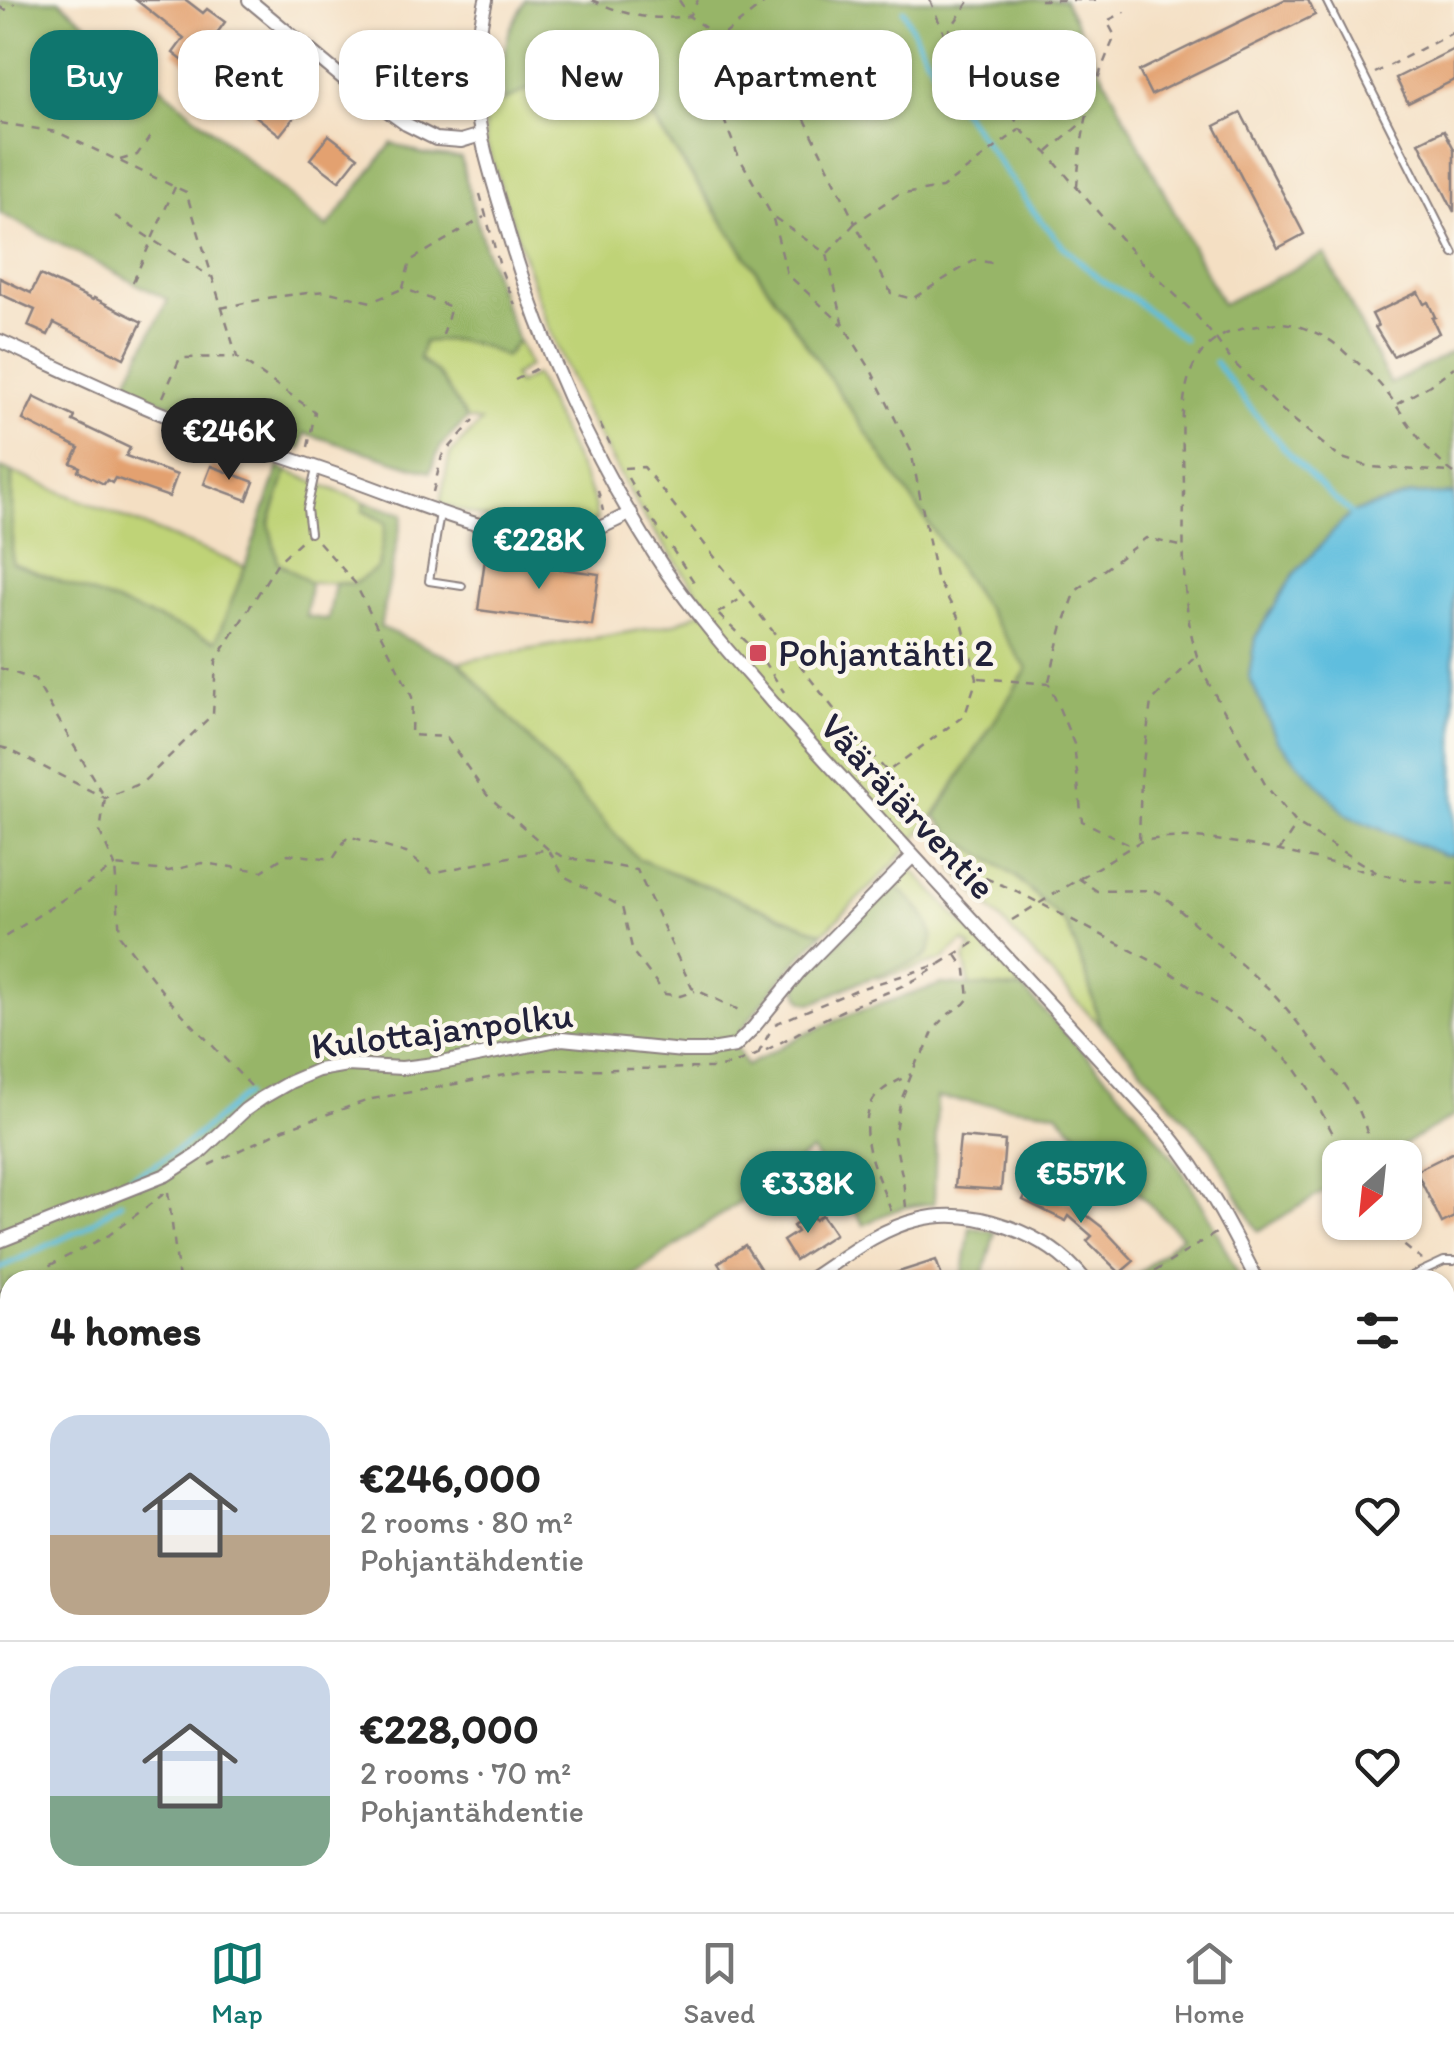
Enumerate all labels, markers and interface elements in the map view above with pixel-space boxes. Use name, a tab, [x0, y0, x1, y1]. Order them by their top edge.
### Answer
chip: Buy	[30, 30, 158, 120]
chip: Rent	[178, 30, 319, 120]
chip: Filters	[339, 30, 505, 120]
chip: New	[525, 30, 659, 120]
chip: Apartment	[679, 30, 912, 120]
chip: House	[932, 30, 1096, 120]
pin: €246K	[159, 398, 299, 483]
text: €246K	[183, 411, 275, 449]
pin: €228K	[469, 507, 609, 592]
text: €228K	[494, 520, 584, 558]
place label: Pohjantähti 2	[778, 630, 994, 676]
marker: Pohjantähti 2	[747, 642, 769, 664]
street label: Vääräjärventie	[810, 703, 1006, 909]
street label: Kulottajanpolku	[309, 991, 575, 1069]
north arrow	[1322, 1140, 1422, 1240]
map controls	[1322, 1140, 1422, 1240]
pin: €557K	[1011, 1141, 1151, 1226]
pin: €338K	[738, 1151, 878, 1236]
text: €557K	[1037, 1154, 1125, 1192]
text: €338K	[762, 1164, 854, 1202]
icon: filters	[1350, 1303, 1405, 1358]
text: 4 homes	[50, 1305, 201, 1356]
text: €246,000	[360, 1452, 541, 1503]
icon: home	[130, 1455, 250, 1575]
icon: heart	[1350, 1488, 1405, 1543]
text: 2 rooms · 80 m²	[360, 1503, 573, 1541]
text: Pohjantähdentie	[360, 1541, 584, 1579]
text: €228,000	[360, 1703, 539, 1754]
icon: home	[130, 1706, 250, 1826]
icon: heart	[1350, 1739, 1405, 1794]
text: 2 rooms · 70 m²	[360, 1754, 571, 1792]
text: Pohjantähdentie	[360, 1792, 584, 1830]
tab: Map	[210, 1936, 265, 2030]
tab: Saved	[684, 1936, 755, 2030]
tab: Home	[1174, 1936, 1245, 2030]

